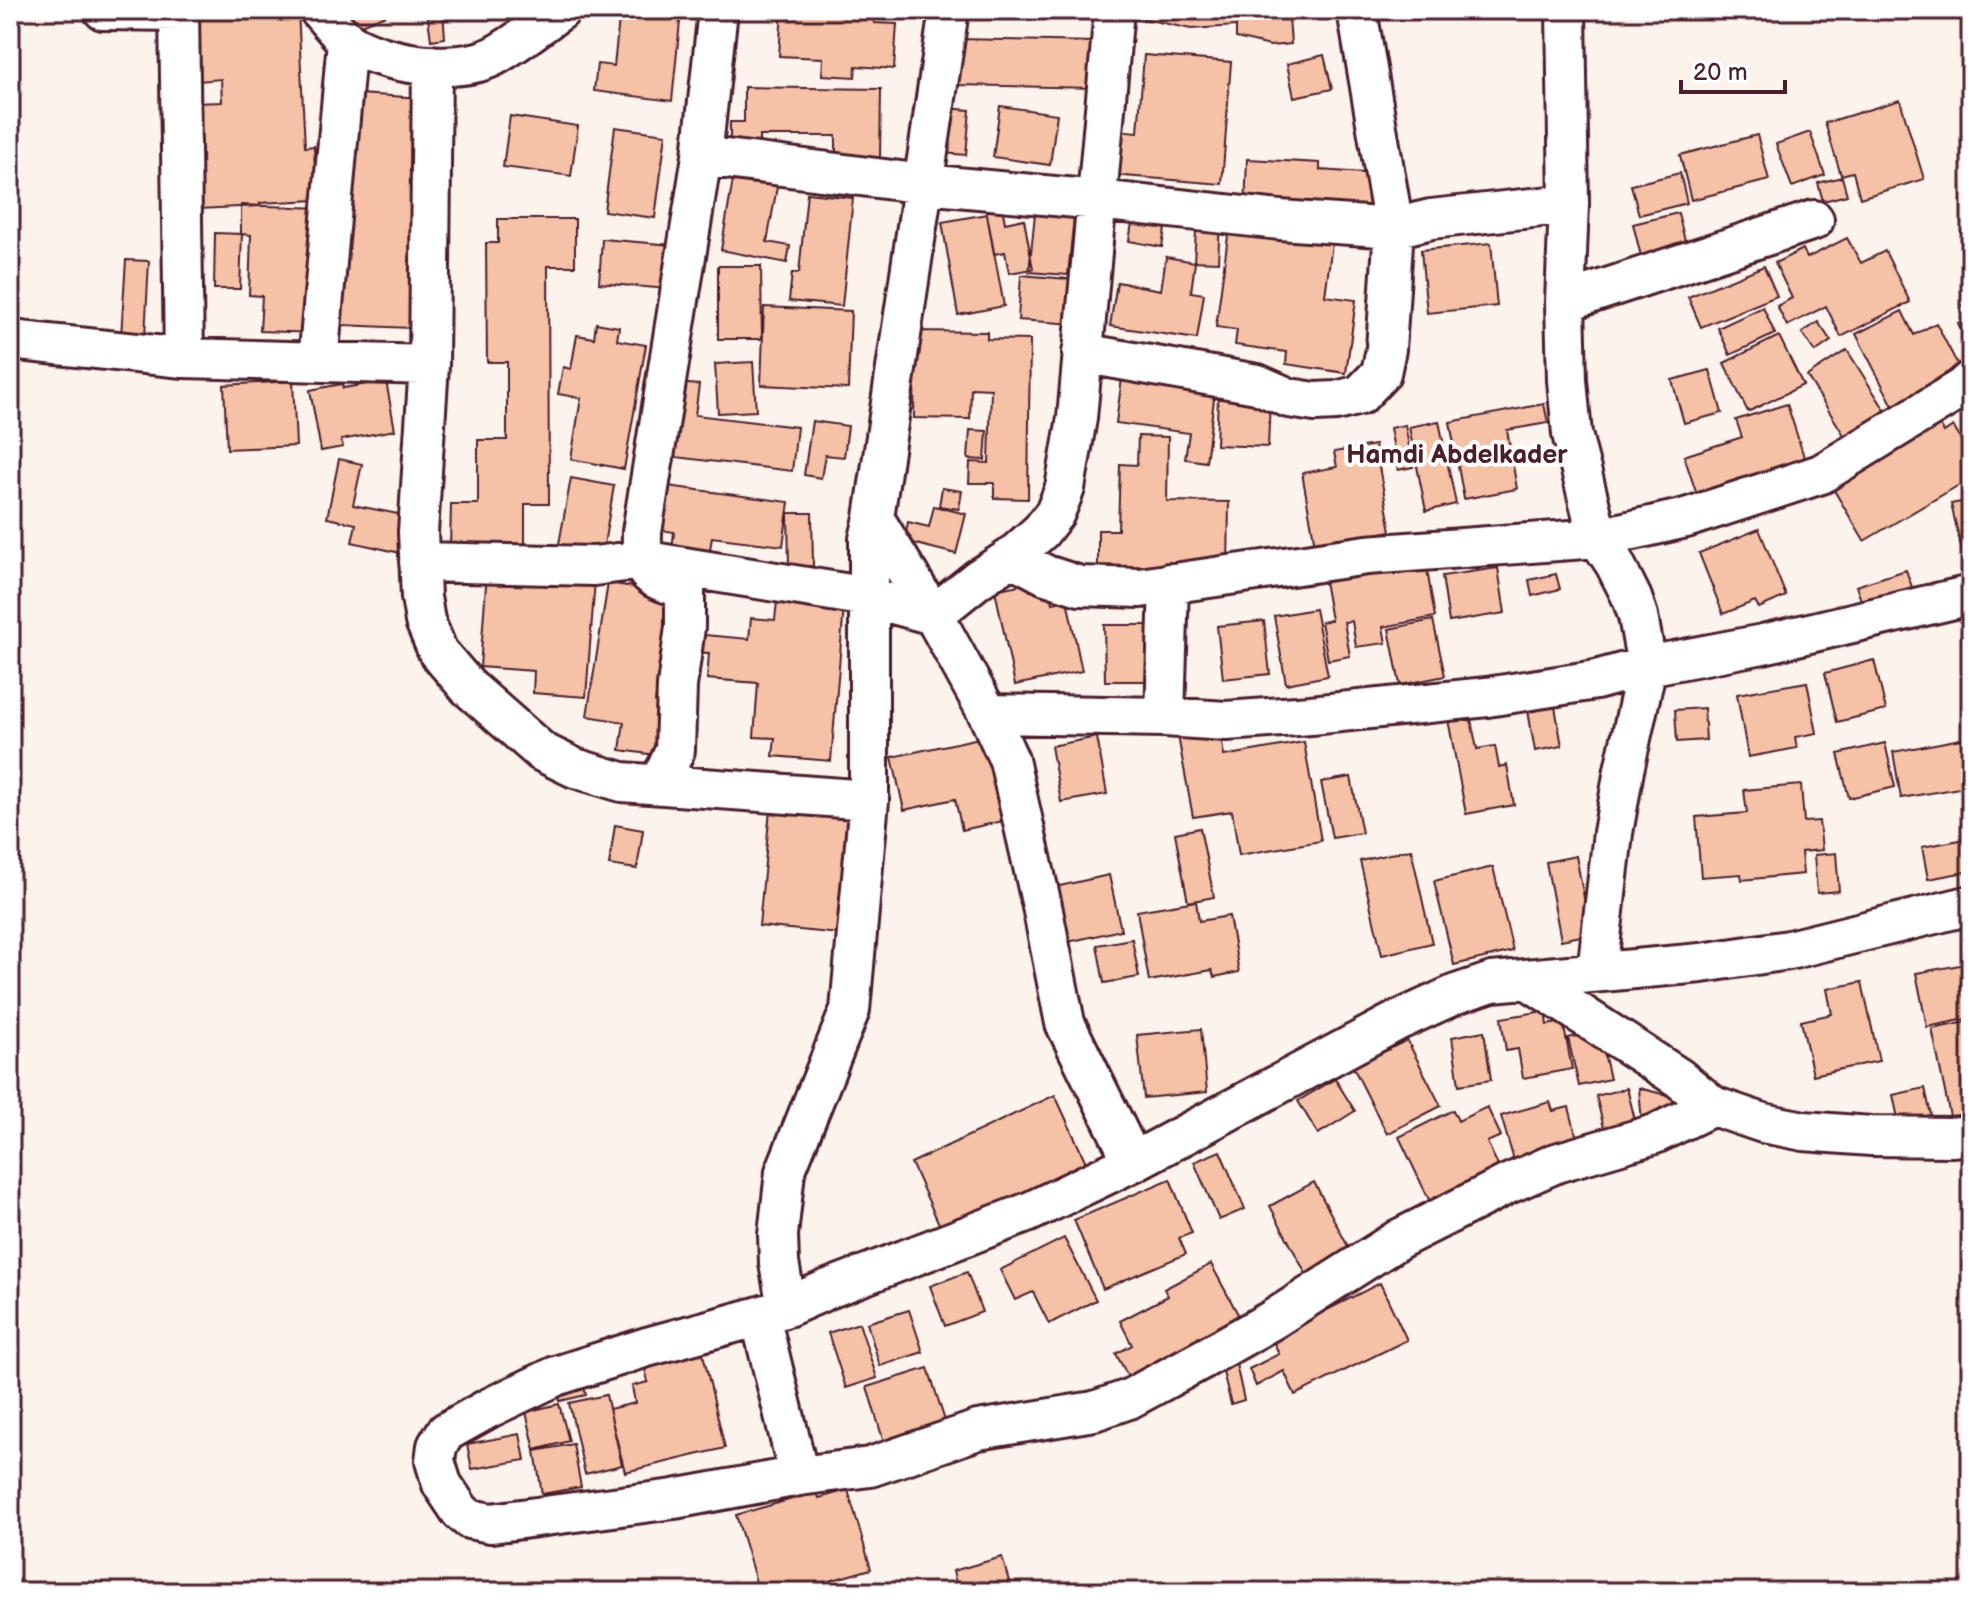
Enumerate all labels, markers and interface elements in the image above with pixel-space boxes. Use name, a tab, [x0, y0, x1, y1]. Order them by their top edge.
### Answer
scale bar	[1681, 44, 1785, 94]
text: 20 m	[1693, 58, 1748, 87]
district label: Hamdi Abdelkader	[1346, 440, 1568, 471]

